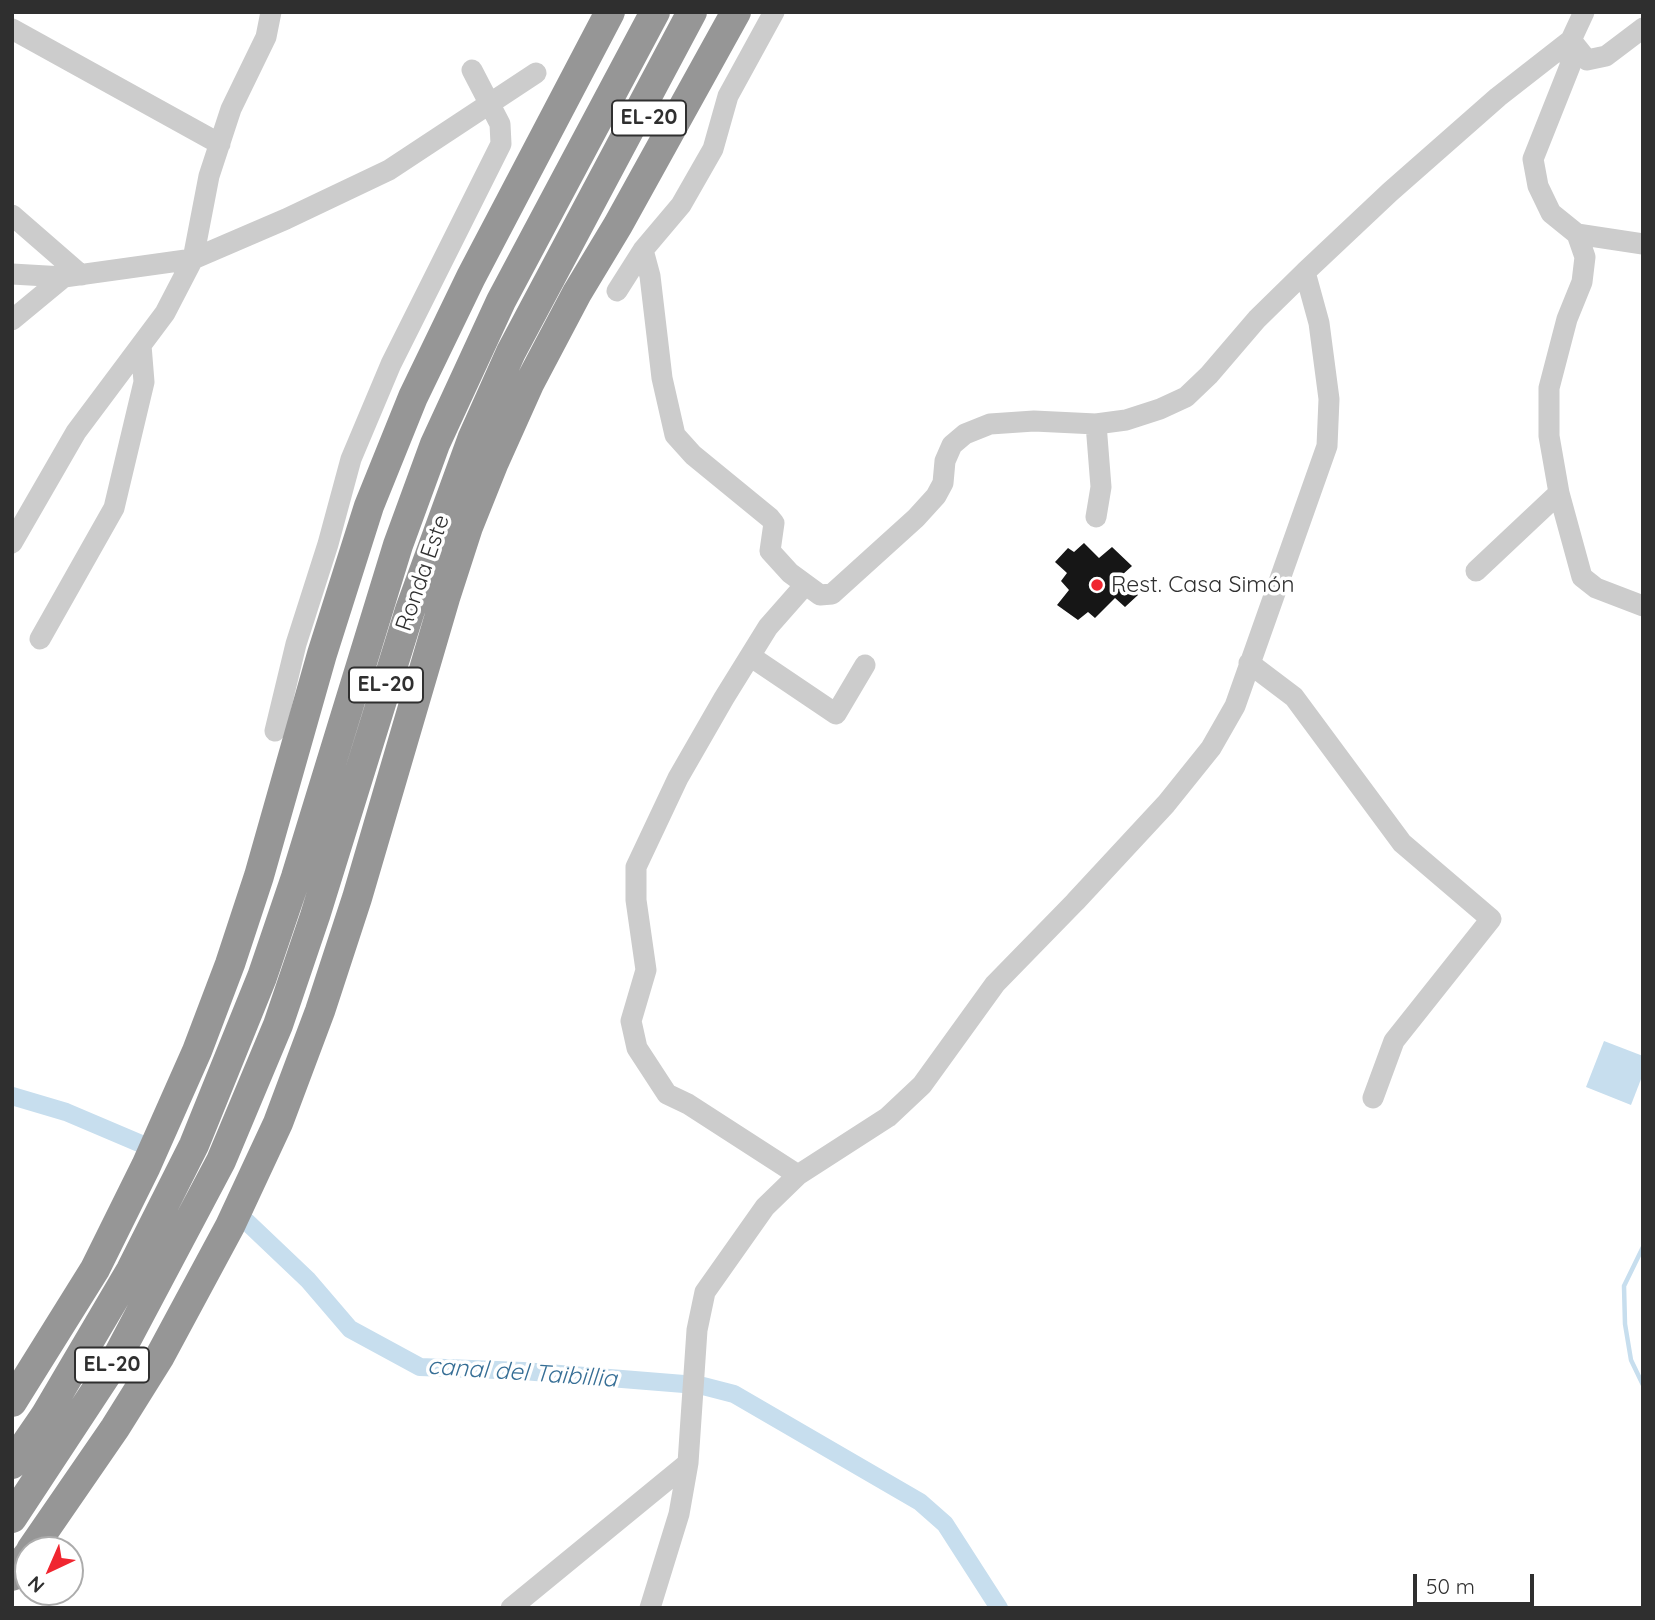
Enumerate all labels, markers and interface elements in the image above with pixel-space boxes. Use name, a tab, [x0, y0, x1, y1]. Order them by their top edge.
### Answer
road number: EL-20	[612, 100, 686, 136]
street label: Ronda Este	[390, 511, 456, 635]
place label: Rest. Casa Simón	[1111, 571, 1294, 599]
marker: Rest. Casa Simón	[1089, 577, 1105, 593]
road number: EL-20	[349, 668, 423, 702]
road number: EL-20	[75, 1348, 149, 1382]
water label: canal del Taibillia	[426, 1352, 618, 1394]
north arrow	[14, 1536, 84, 1606]
scale bar	[1417, 1560, 1538, 1604]
text: N	[22, 1571, 49, 1598]
text: 50 m	[1426, 1573, 1475, 1599]

